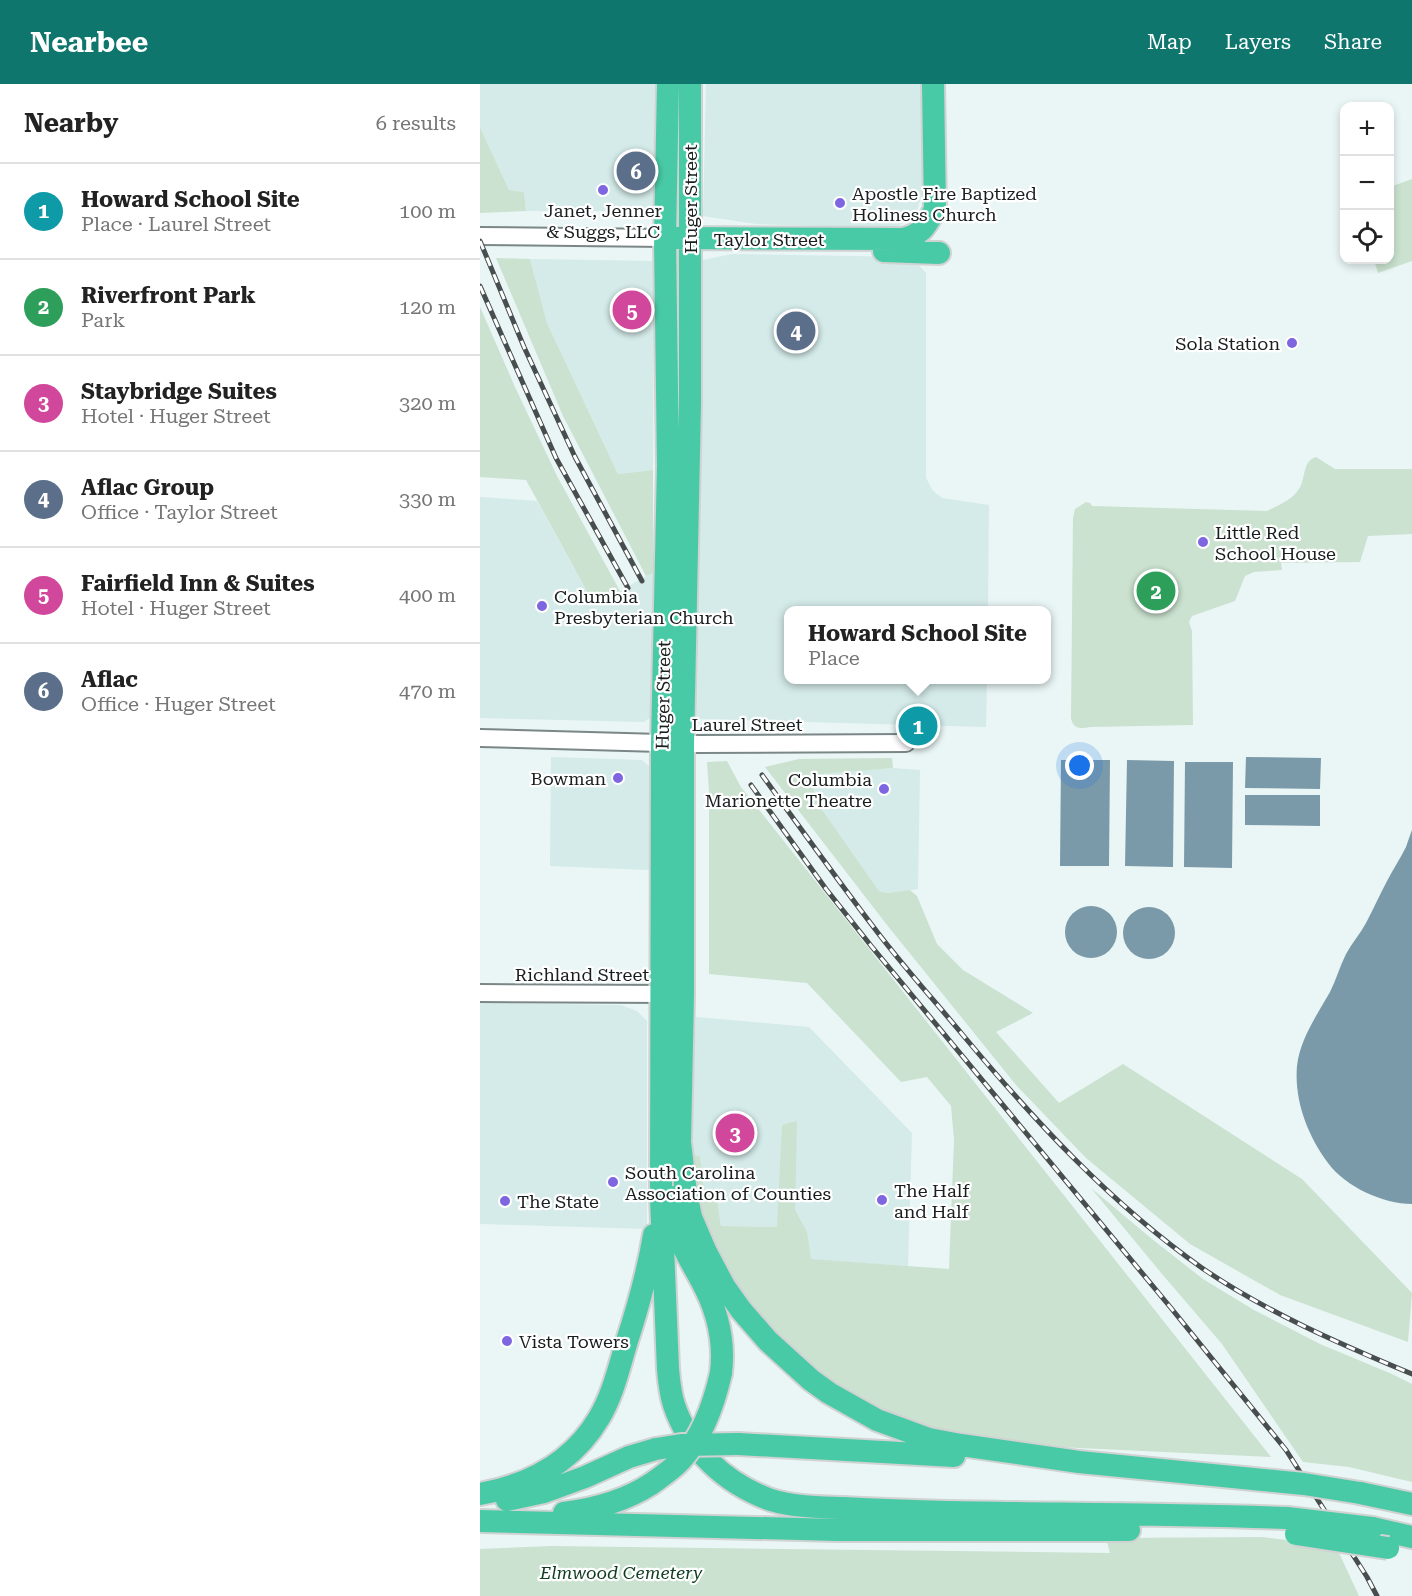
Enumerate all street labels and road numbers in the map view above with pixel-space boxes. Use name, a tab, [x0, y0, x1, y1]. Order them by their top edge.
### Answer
street label: Huger Street	[680, 144, 701, 254]
street label: Taylor Street	[713, 229, 825, 250]
street label: Huger Street	[652, 640, 674, 750]
street label: Laurel Street	[692, 714, 803, 735]
street label: Richland Street	[515, 964, 649, 985]

